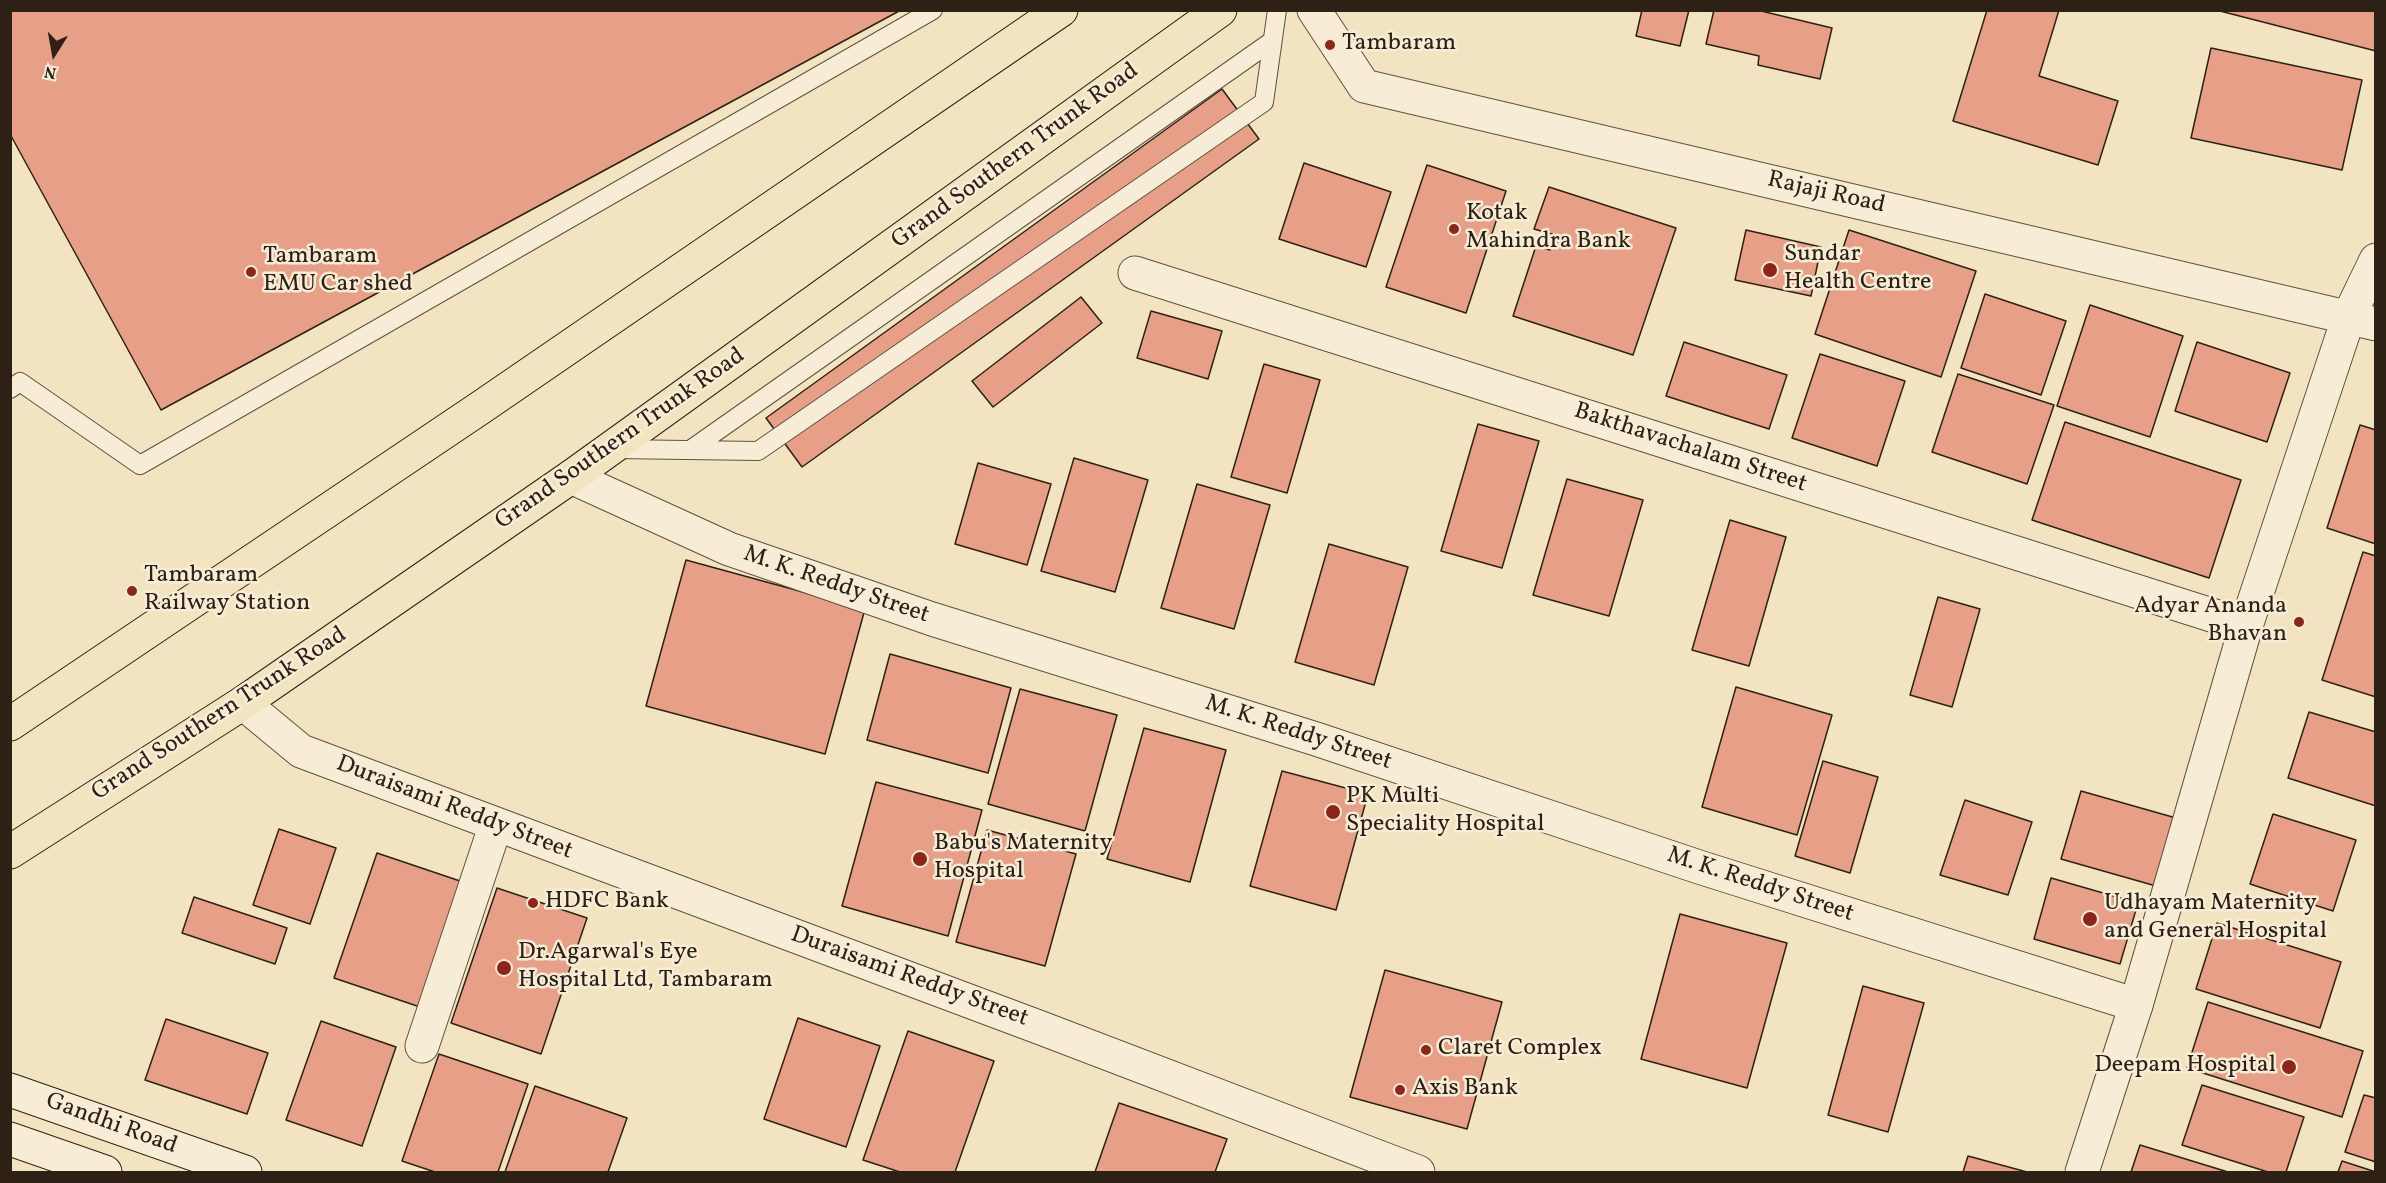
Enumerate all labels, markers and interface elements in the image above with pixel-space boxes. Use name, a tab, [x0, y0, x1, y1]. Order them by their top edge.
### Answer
north arrow	[24, 24, 84, 84]
place label: Tambaram	[1342, 31, 1456, 59]
marker: Tambaram	[1323, 38, 1337, 52]
street label: Grand Southern Trunk Road	[887, 58, 1145, 256]
text: N	[43, 60, 58, 84]
street label: Rajaji Road	[1764, 166, 1888, 222]
place label: Kotak Mahindra Bank	[1466, 201, 1631, 257]
marker: Kotak Mahindra Bank	[1447, 222, 1461, 236]
place label: Sundar Health Centre	[1784, 242, 1931, 298]
place label: Tambaram EMU Car shed	[263, 244, 413, 300]
marker: Sundar Health Centre	[1761, 261, 1779, 279]
marker: Tambaram EMU Car shed	[244, 265, 258, 279]
street label: Grand Southern Trunk Road	[491, 343, 751, 537]
street label: Bakthavachalam Street	[1570, 398, 1810, 500]
street label: M. K. Reddy Street	[739, 541, 933, 631]
place label: Tambaram Railway Station	[144, 563, 310, 619]
marker: Tambaram Railway Station	[125, 584, 139, 598]
place label: Adyar Ananda Bhavan	[2134, 594, 2287, 650]
marker: Adyar Ananda Bhavan	[2292, 615, 2306, 629]
street label: Grand Southern Trunk Road	[87, 622, 353, 808]
street label: M. K. Reddy Street	[1201, 690, 1395, 778]
street label: Duraisami Reddy Street	[332, 751, 576, 867]
place label: PK Multi Speciality Hospital	[1346, 784, 1545, 840]
marker: PK Multi Speciality Hospital	[1324, 803, 1342, 821]
place label: Babu's Maternity Hospital	[934, 831, 1112, 887]
street label: M. K. Reddy Street	[1663, 842, 1857, 930]
marker: Babu's Maternity Hospital	[911, 850, 929, 868]
place label: HDFC Bank	[545, 889, 669, 917]
place label: Udhayam Maternity and General Hospital	[2104, 891, 2327, 947]
marker: HDFC Bank	[526, 896, 540, 910]
marker: Udhayam Maternity and General Hospital	[2081, 910, 2099, 928]
street label: Duraisami Reddy Street	[786, 922, 1032, 1034]
place label: Dr.Agarwal's Eye Hospital Ltd, Tambaram	[518, 940, 773, 996]
marker: Dr.Agarwal's Eye Hospital Ltd, Tambaram	[495, 959, 513, 977]
place label: Claret Complex	[1438, 1036, 1602, 1064]
marker: Claret Complex	[1419, 1043, 1433, 1057]
place label: Deepam Hospital	[2094, 1053, 2276, 1081]
marker: Deepam Hospital	[2280, 1058, 2298, 1076]
place label: Axis Bank	[1412, 1076, 1518, 1104]
marker: Axis Bank	[1393, 1083, 1407, 1097]
street label: Gandhi Road	[41, 1088, 181, 1162]

